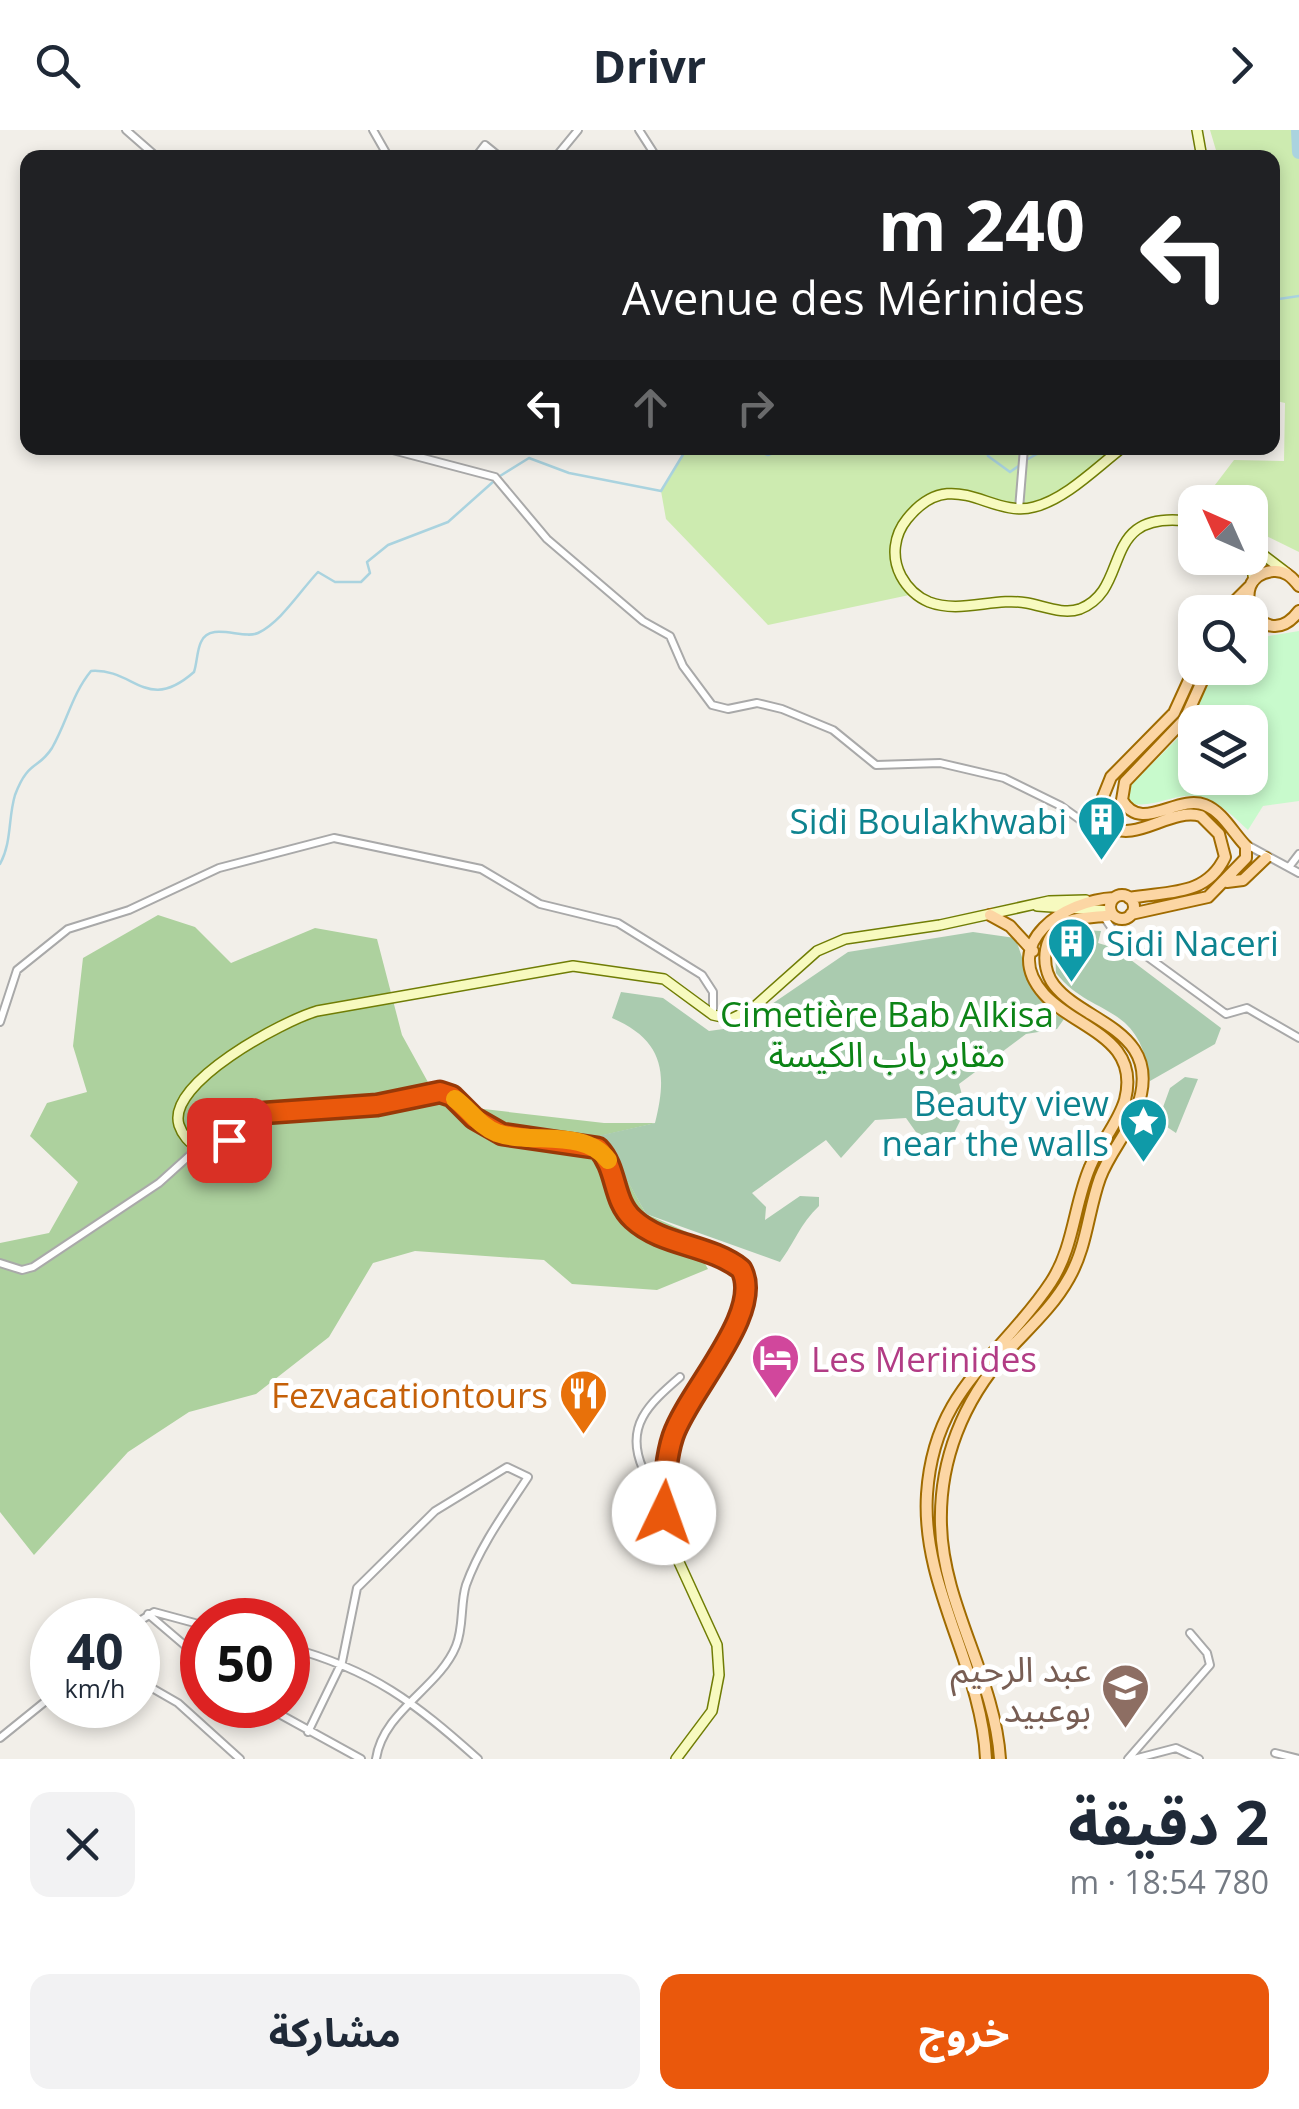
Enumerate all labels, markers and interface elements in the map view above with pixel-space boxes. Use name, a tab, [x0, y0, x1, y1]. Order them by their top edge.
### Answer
text: Drivr	[593, 35, 706, 96]
icon: search	[30, 38, 85, 93]
icon: forward	[1214, 38, 1269, 93]
text: 240 m	[878, 176, 1085, 272]
icon: left	[1120, 190, 1250, 320]
text: Avenue des Mérinides	[622, 267, 1085, 328]
icon: left	[518, 380, 573, 435]
icon: ahead	[623, 380, 678, 435]
icon: right	[728, 380, 783, 435]
north arrow	[1178, 485, 1268, 575]
map controls	[1178, 485, 1268, 795]
button: search	[1178, 595, 1268, 685]
button: layers	[1178, 705, 1268, 795]
building icon: Sidi Boulakhwabi	[1076, 794, 1128, 862]
place label: Sidi Boulakhwabi	[790, 797, 1067, 844]
building icon: Sidi Naceri	[1045, 916, 1097, 984]
place label: Sidi Naceri	[1106, 919, 1279, 966]
park label: Cimetière Bab Alkisa مقابر باب الكيسة	[720, 990, 1054, 1077]
place label: Beauty view near the walls	[881, 1079, 1109, 1166]
place icon: Beauty view near the walls	[1118, 1096, 1170, 1164]
pin	[187, 1098, 272, 1183]
icon: arrive	[202, 1113, 257, 1168]
hotel icon: Les Merinides	[750, 1332, 802, 1400]
place label: Les Merinides	[811, 1335, 1037, 1382]
restaurant icon: Fezvacationtours	[557, 1368, 609, 1436]
place label: Fezvacationtours	[271, 1371, 548, 1418]
position arrow	[612, 1461, 716, 1565]
speed limit sign: 50	[180, 1598, 310, 1728]
text: 40	[66, 1617, 124, 1685]
place label: عبد الرحيم بوعبيد	[950, 1645, 1091, 1732]
school or university icon: عبد الرحيم بوعبيد	[1100, 1662, 1152, 1730]
text: km/h	[65, 1671, 125, 1705]
text: 2 دقيقة	[1068, 1781, 1269, 1863]
button: close	[30, 1792, 135, 1897]
text: 780 m · 18:54	[1070, 1860, 1269, 1903]
button: مشاركة	[30, 1974, 640, 2089]
button: خروج	[660, 1974, 1269, 2089]

